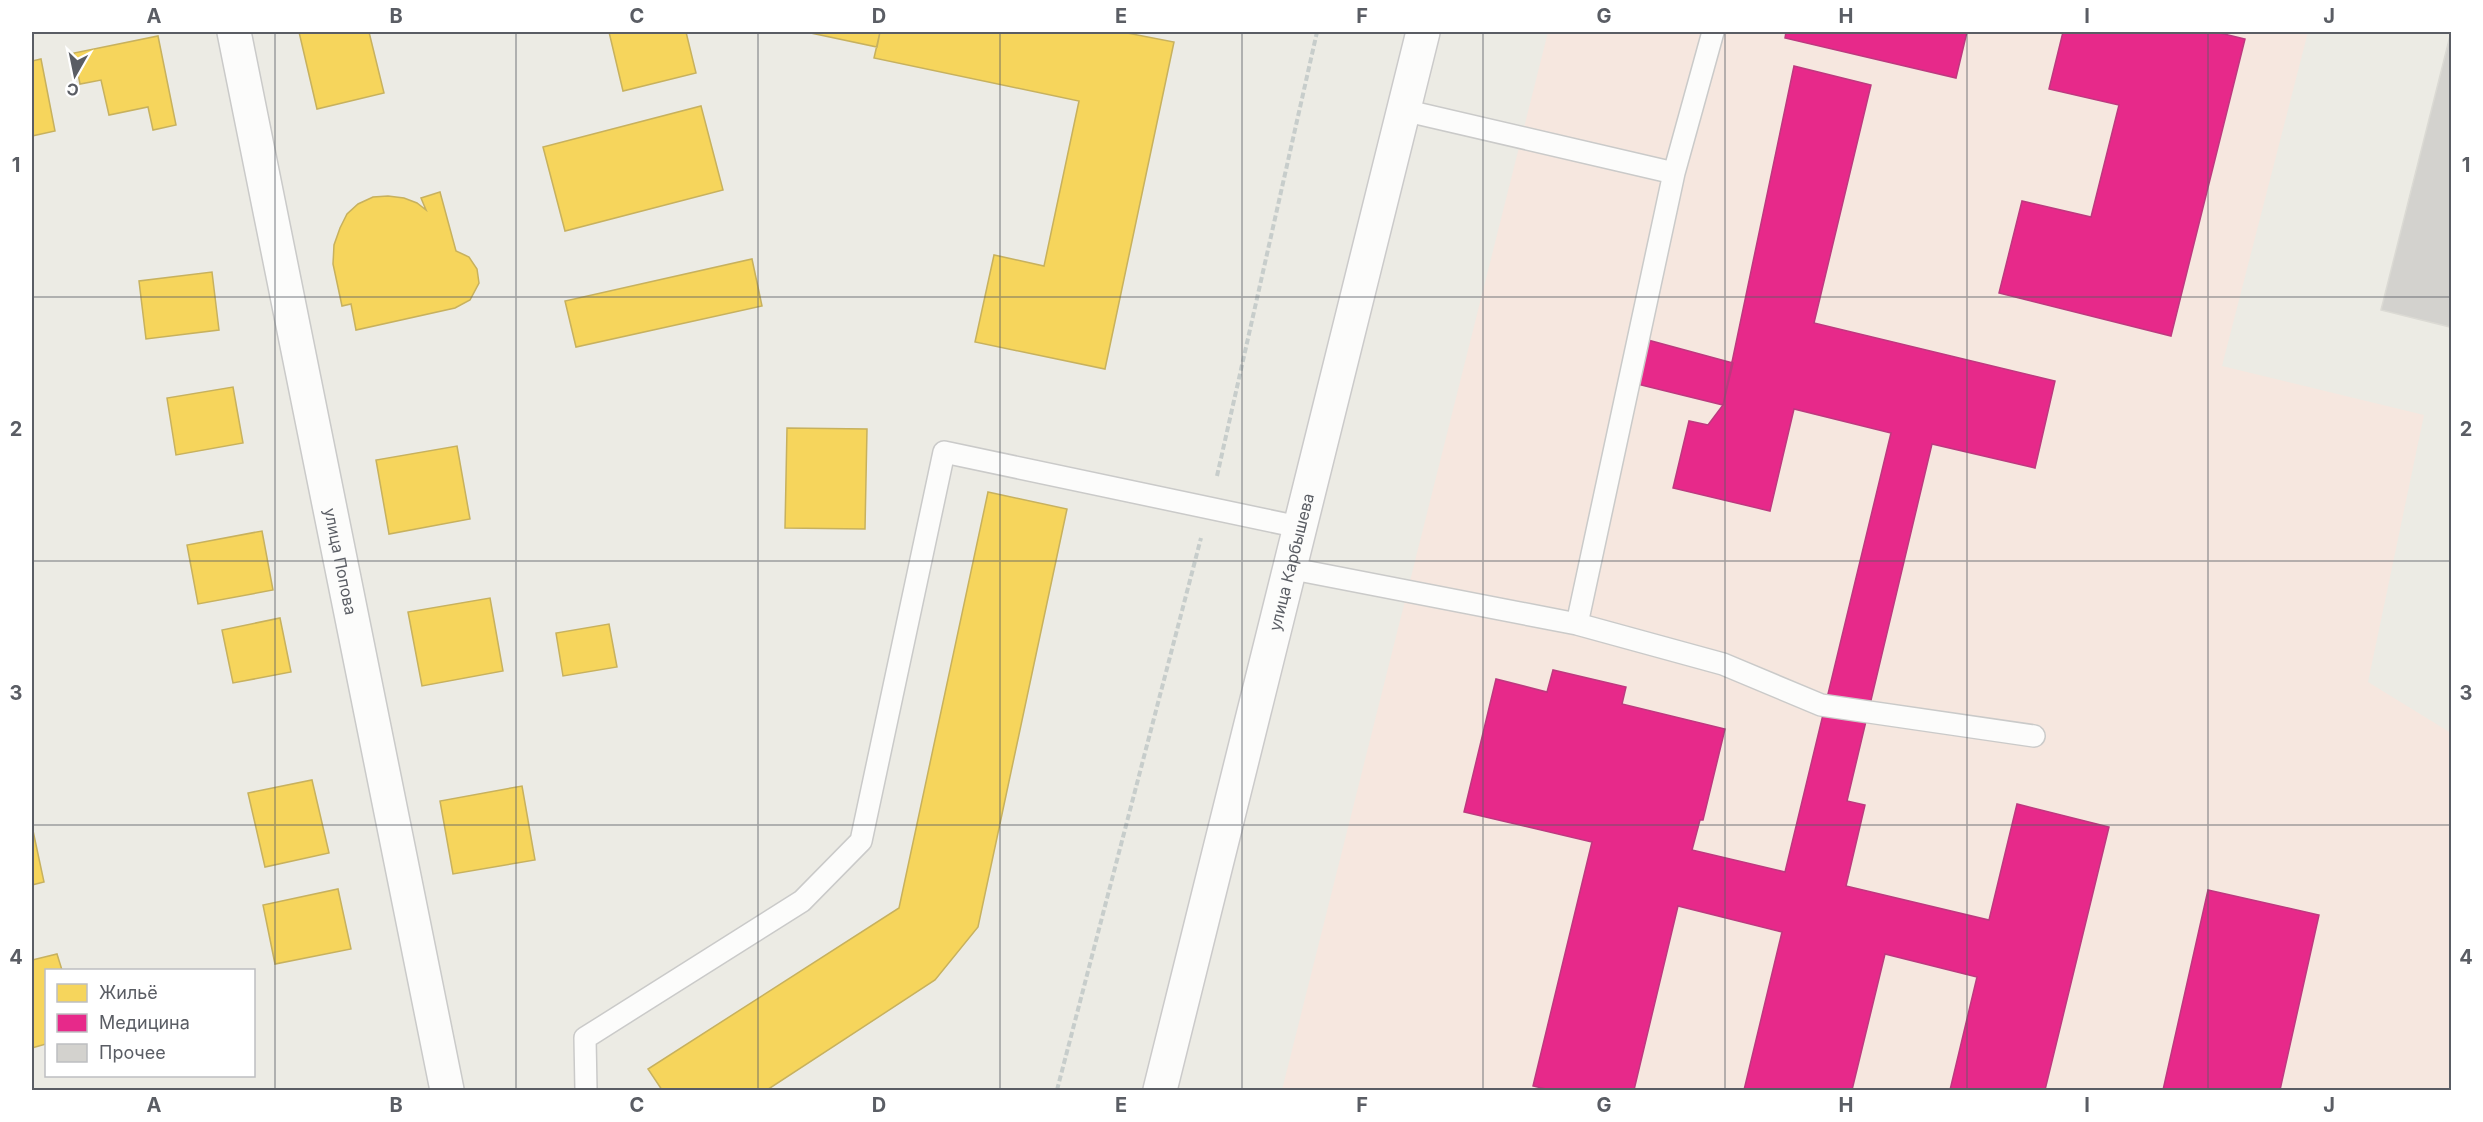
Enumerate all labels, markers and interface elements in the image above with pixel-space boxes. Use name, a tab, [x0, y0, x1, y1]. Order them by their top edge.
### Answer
text: A	[147, 4, 162, 28]
text: B	[389, 4, 403, 28]
text: C	[630, 4, 644, 28]
text: D	[872, 4, 886, 28]
text: E	[1115, 4, 1127, 28]
text: F	[1356, 4, 1368, 28]
text: G	[1596, 4, 1612, 28]
text: H	[1839, 4, 1853, 28]
text: I	[2084, 4, 2090, 28]
text: J	[2323, 4, 2335, 28]
north arrow	[45, 45, 105, 105]
text: С	[65, 79, 80, 101]
text: 1	[12, 153, 20, 177]
text: 1	[2462, 153, 2470, 177]
text: 2	[10, 417, 22, 441]
text: 2	[2460, 417, 2472, 441]
street label: улица Карбышева	[1264, 491, 1318, 633]
street label: улица Попова	[320, 506, 361, 617]
text: 3	[10, 681, 22, 705]
text: 3	[2460, 681, 2472, 705]
text: 4	[9, 945, 23, 969]
text: 4	[2459, 945, 2473, 969]
legend	[45, 969, 255, 1077]
text: Жильё	[99, 982, 158, 1003]
text: Медицина	[99, 1012, 190, 1033]
text: Прочее	[99, 1042, 166, 1063]
text: A	[147, 1093, 162, 1117]
text: B	[389, 1093, 403, 1117]
text: C	[630, 1093, 644, 1117]
text: D	[872, 1093, 886, 1117]
text: E	[1115, 1093, 1127, 1117]
text: F	[1356, 1093, 1368, 1117]
text: G	[1596, 1093, 1612, 1117]
text: H	[1839, 1093, 1853, 1117]
text: I	[2084, 1093, 2090, 1117]
text: J	[2323, 1093, 2335, 1117]

